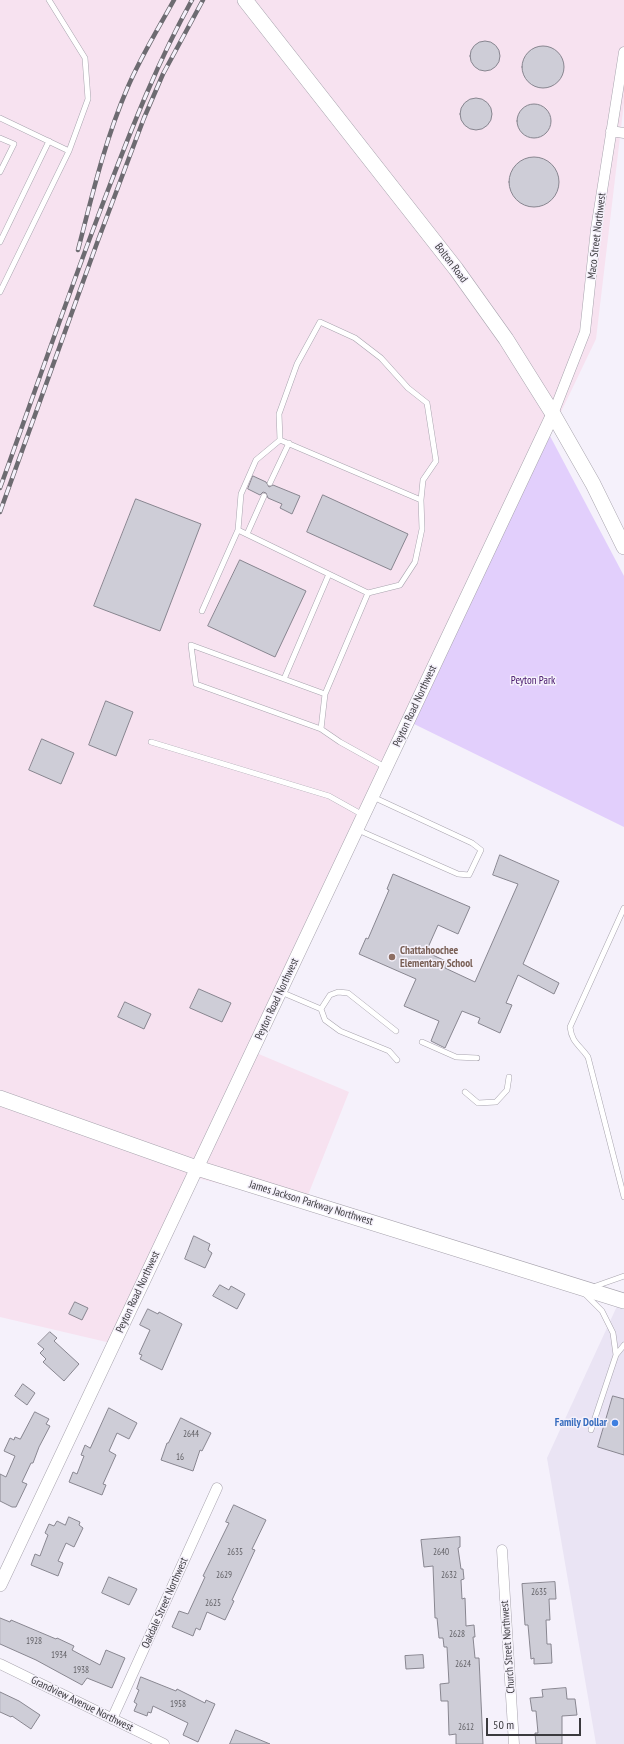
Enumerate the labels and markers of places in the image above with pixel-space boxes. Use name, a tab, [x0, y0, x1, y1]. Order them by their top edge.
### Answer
place label: Chattahoochee Elementary School	[400, 944, 473, 970]
marker: Chattahoochee Elementary School	[387, 952, 397, 962]
place label: Family Dollar	[555, 1416, 607, 1430]
marker: Family Dollar	[610, 1418, 620, 1428]

